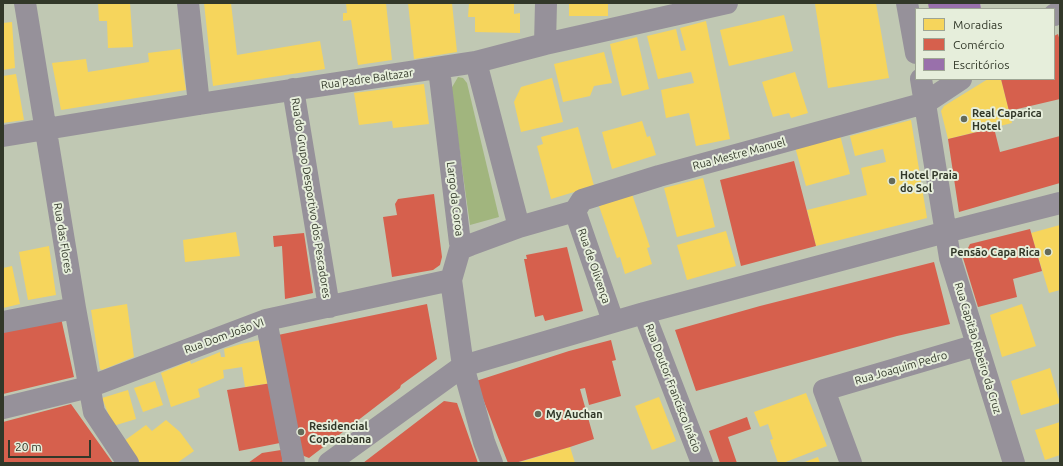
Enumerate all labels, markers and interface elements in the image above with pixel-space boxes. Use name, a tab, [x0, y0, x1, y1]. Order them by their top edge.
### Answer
legend	[915, 8, 1055, 80]
text: Moradias	[953, 18, 1002, 31]
text: Comércio	[953, 38, 1004, 51]
text: Escritórios	[953, 58, 1009, 71]
street label: Rua Padre Baltazar	[320, 66, 414, 92]
street label: Rua do Grupo Desportivo dos Pescadores	[289, 97, 333, 299]
place label: Real Caparica Hotel	[972, 106, 1042, 132]
marker: Real Caparica Hotel	[959, 114, 969, 124]
street label: Rua Mestre Manuel	[691, 135, 787, 173]
street label: Largo da Coroa	[444, 161, 466, 237]
place label: Hotel Praia do Sol	[900, 168, 958, 194]
marker: Hotel Praia do Sol	[887, 176, 897, 186]
street label: Rua das Flores	[51, 202, 75, 274]
street label: Rua de Olivença	[575, 227, 613, 305]
place label: Pensão Capa Rica	[950, 245, 1040, 259]
marker: Pensão Capa Rica	[1043, 247, 1053, 257]
street label: Rua Capitão Ribeiro da Cruz	[952, 281, 1004, 415]
street label: Rua Dom João VI	[182, 315, 266, 357]
street label: Rua Doutor Francisco Inácio	[642, 322, 704, 454]
street label: Rua Joaquim Pedro	[853, 348, 949, 388]
place label: My Auchan	[546, 407, 603, 421]
marker: My Auchan	[533, 409, 543, 419]
place label: Residencial Copacabana	[309, 419, 371, 445]
marker: Residencial Copacabana	[296, 427, 306, 437]
scale bar	[10, 432, 93, 458]
text: 20 m	[15, 440, 42, 453]

